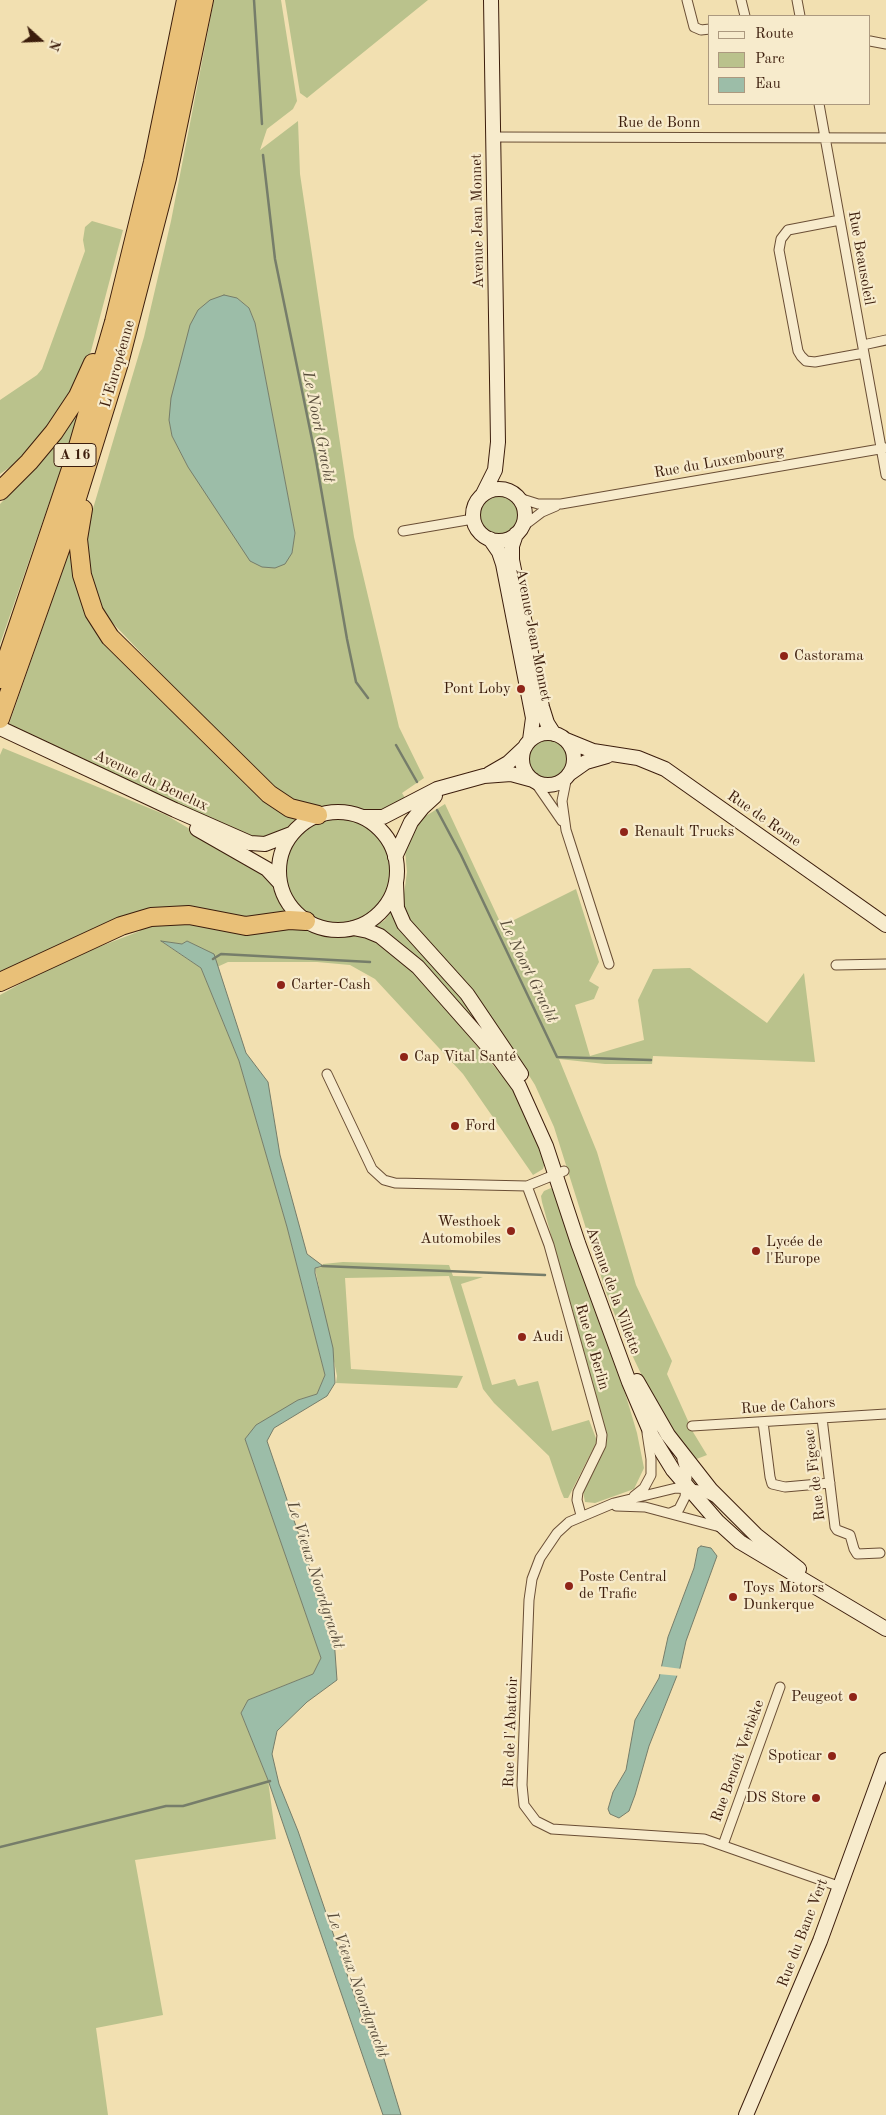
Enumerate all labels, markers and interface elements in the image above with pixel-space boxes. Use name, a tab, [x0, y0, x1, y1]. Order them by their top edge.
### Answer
north arrow	[15, 15, 65, 65]
legend	[708, 15, 871, 105]
text: Route	[755, 27, 793, 42]
text: N	[46, 38, 63, 53]
text: Parc	[755, 52, 785, 67]
text: Eau	[755, 77, 781, 92]
street label: Rue de Bonn	[618, 114, 700, 132]
street label: Avenue Jean Monnet	[468, 153, 488, 289]
street label: Rue Beausoleil	[844, 209, 878, 307]
street label: L'Européenne	[97, 318, 139, 410]
water label: Le Noort Gracht	[298, 370, 338, 484]
street label: Rue du Luxembourg	[653, 442, 785, 482]
road number: A 16	[54, 444, 96, 466]
street label: Avenue Jean Monnet	[511, 567, 555, 703]
place label: Castorama	[794, 647, 864, 665]
marker: Castorama	[778, 650, 790, 662]
place label: Pont Loby	[443, 680, 511, 698]
marker: Pont Loby	[515, 683, 527, 695]
street label: Avenue du Benelux	[91, 747, 211, 815]
street label: Rue de Rome	[724, 787, 804, 851]
place label: Renault Trucks	[634, 823, 734, 841]
marker: Renault Trucks	[618, 826, 630, 838]
water label: Le Noort Gracht	[495, 916, 561, 1026]
place label: Carter-Cash	[291, 976, 371, 994]
marker: Carter-Cash	[275, 979, 287, 991]
place label: Cap Vital Santé	[414, 1048, 516, 1066]
marker: Cap Vital Santé	[398, 1051, 410, 1063]
place label: Ford	[465, 1117, 495, 1135]
marker: Ford	[449, 1120, 461, 1132]
place label: Westhoek Automobiles	[420, 1213, 501, 1248]
marker: Westhoek Automobiles	[505, 1225, 517, 1237]
street label: Avenue de la Villette	[582, 1225, 644, 1357]
place label: Lycée de l'Europe	[766, 1233, 823, 1268]
marker: Lycée de l'Europe	[750, 1245, 762, 1257]
street label: Rue de Berlin	[571, 1302, 613, 1392]
place label: Audi	[532, 1328, 563, 1346]
marker: Audi	[516, 1331, 528, 1343]
street label: Rue de Cahors	[740, 1394, 836, 1418]
street label: Rue de Figeac	[800, 1428, 830, 1522]
water label: Le Vieux Noordgracht	[282, 1499, 348, 1651]
place label: Poste Central de Trafic	[579, 1568, 667, 1603]
place label: Toys Motors Dunkerque	[743, 1579, 824, 1614]
marker: Poste Central de Trafic	[563, 1580, 575, 1592]
marker: Toys Motors Dunkerque	[727, 1591, 739, 1603]
street label: Rue de l'Abattoir	[500, 1676, 522, 1788]
place label: Peugeot	[791, 1688, 843, 1706]
marker: Peugeot	[847, 1691, 859, 1703]
street label: Rue Benoît Verbèke	[708, 1697, 768, 1825]
place label: Spoticar	[768, 1747, 822, 1765]
marker: Spoticar	[826, 1750, 838, 1762]
place label: DS Store	[746, 1789, 806, 1807]
marker: DS Store	[810, 1792, 822, 1804]
street label: Rue du Banc Vert	[774, 1876, 832, 1990]
water label: Le Vieux Noordgracht	[322, 1909, 392, 2061]

